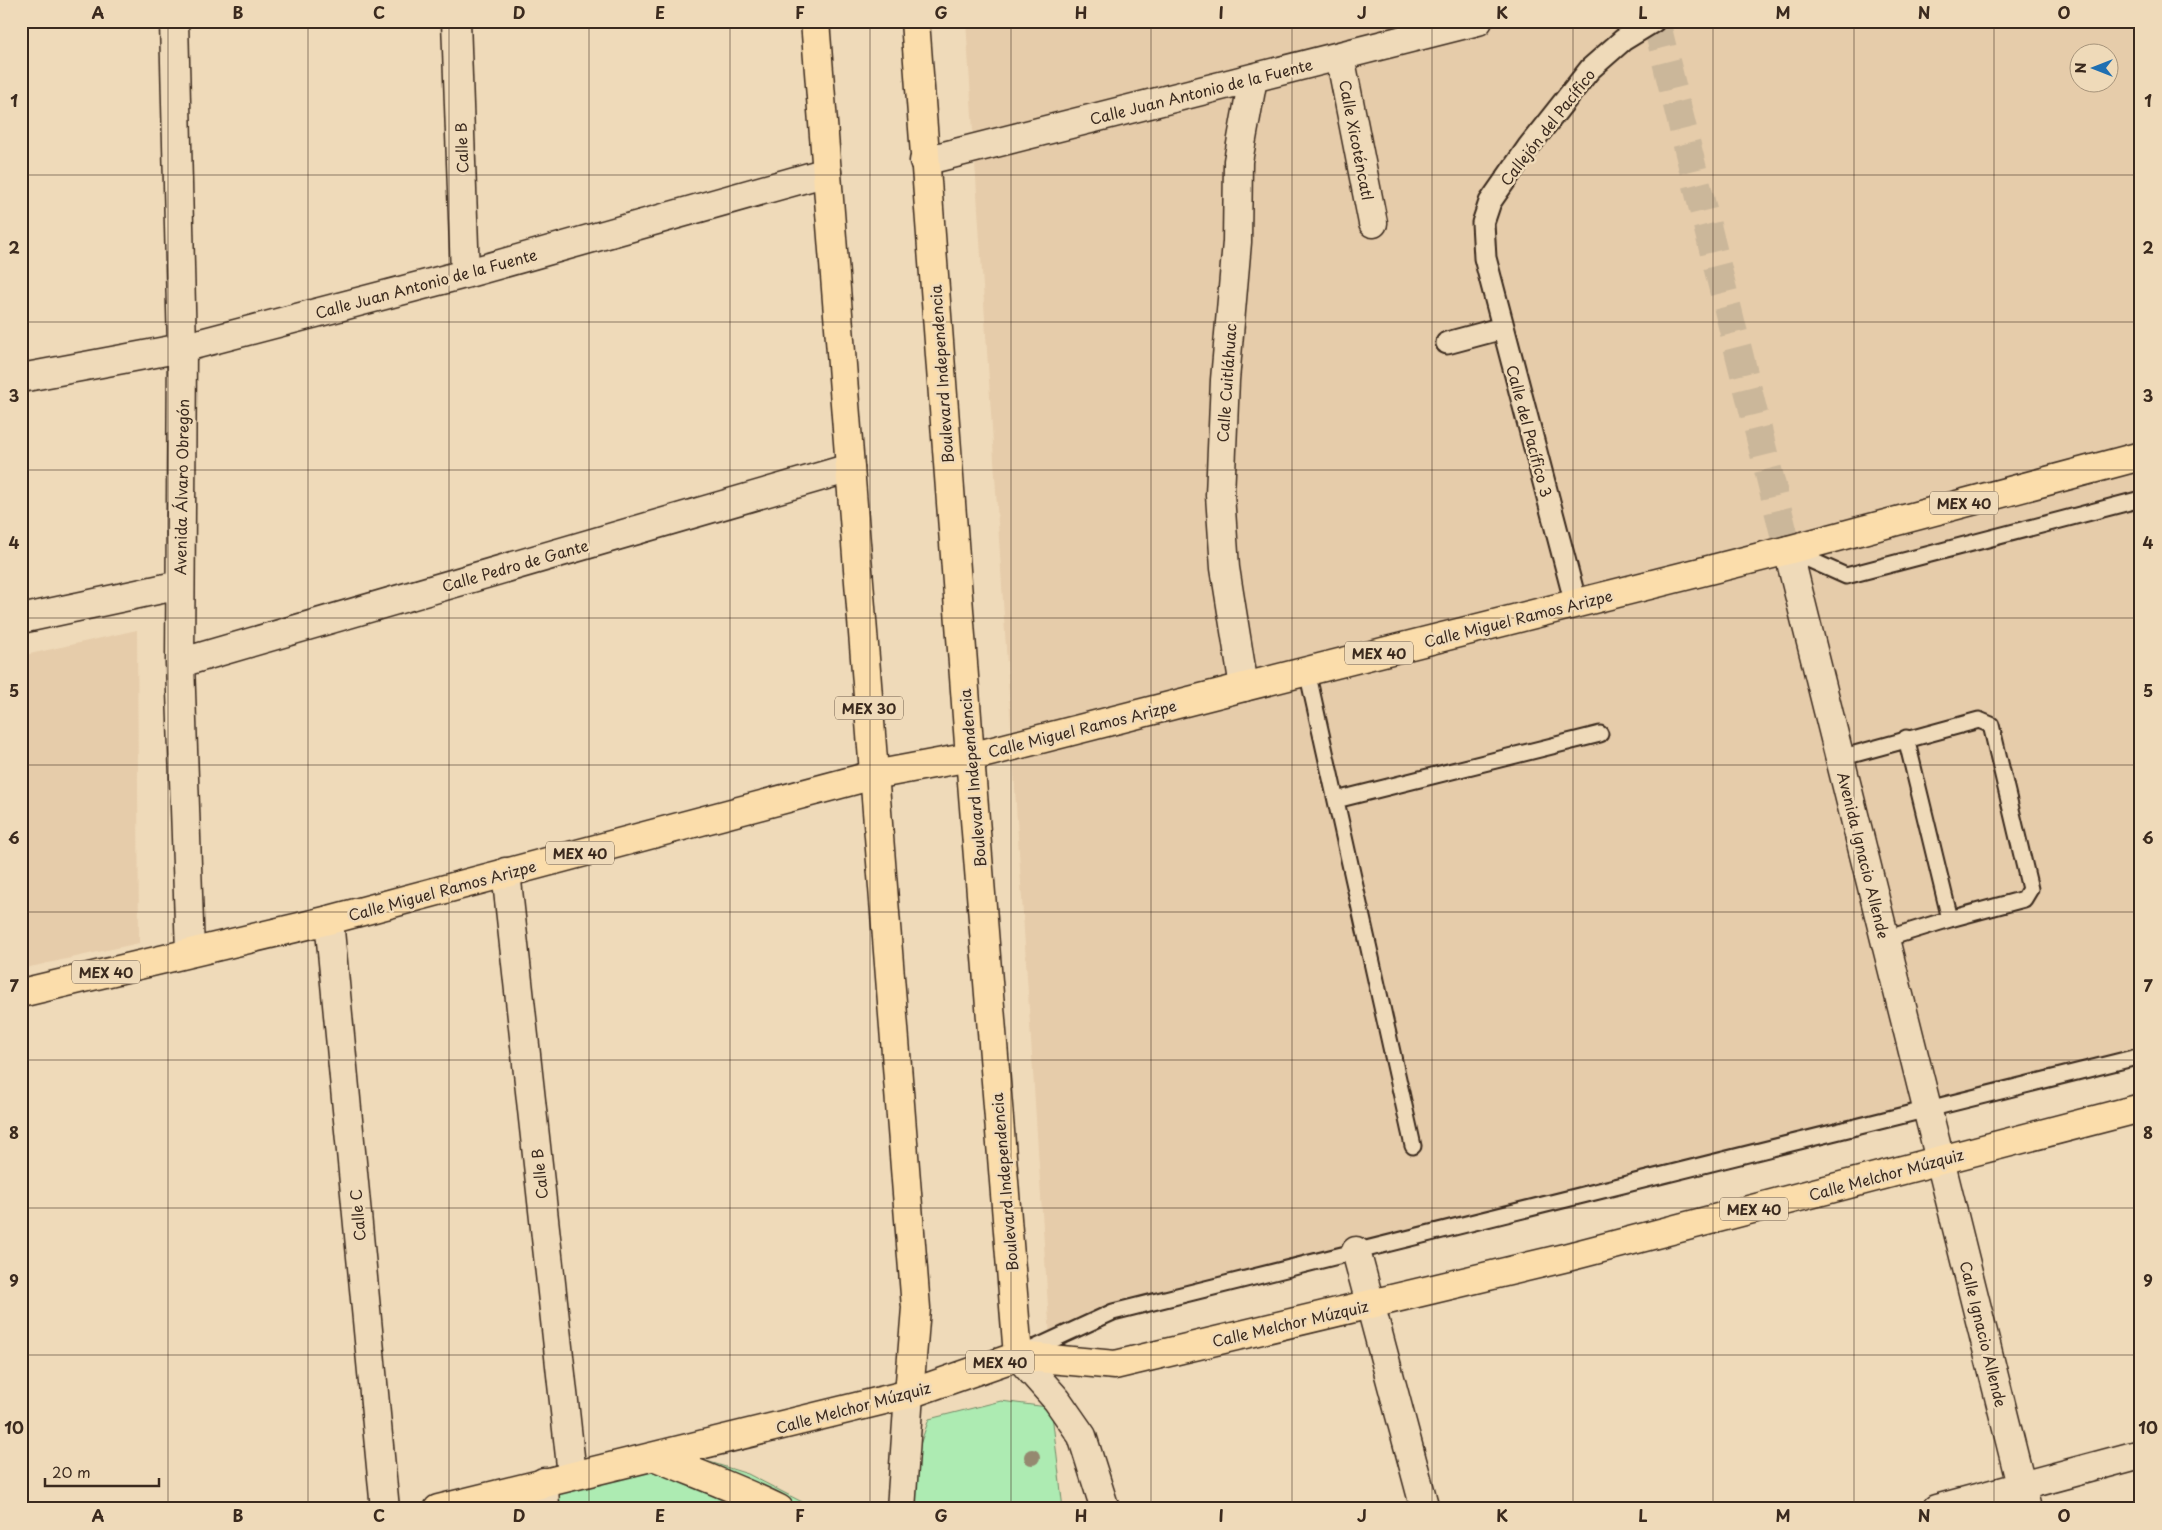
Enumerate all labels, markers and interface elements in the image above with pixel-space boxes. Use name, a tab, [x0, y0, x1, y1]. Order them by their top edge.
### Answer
text: A	[92, 0, 105, 24]
text: B	[233, 0, 244, 24]
text: C	[373, 0, 385, 24]
text: D	[513, 0, 525, 24]
text: E	[655, 0, 665, 24]
text: F	[795, 0, 805, 24]
text: G	[934, 0, 948, 24]
text: H	[1075, 0, 1087, 24]
text: I	[1218, 0, 1224, 24]
text: J	[1357, 0, 1367, 24]
text: K	[1496, 0, 1508, 24]
text: L	[1638, 0, 1648, 24]
text: M	[1775, 0, 1791, 24]
text: N	[1918, 0, 1930, 24]
text: O	[2058, 0, 2071, 24]
north arrow	[2070, 42, 2120, 92]
street label: Calle Juan Antonio de la Fuente	[1087, 52, 1315, 130]
text: N	[2070, 62, 2091, 74]
street label: Callejón del Pacífico	[1494, 64, 1600, 190]
street label: Calle Xicoténcatl	[1334, 78, 1380, 202]
text: 1	[10, 88, 18, 112]
text: 1	[2144, 88, 2152, 112]
street label: Calle B	[449, 122, 473, 174]
text: 2	[8, 235, 20, 259]
text: 2	[2142, 235, 2154, 259]
street label: Calle Juan Antonio de la Fuente	[312, 242, 540, 324]
street label: Boulevard Independencia	[923, 283, 959, 464]
street label: Calle Cuitláhuac	[1210, 323, 1242, 443]
street label: Calle del Pacífico 3	[1501, 362, 1559, 500]
text: 3	[9, 383, 19, 407]
text: 3	[2143, 383, 2153, 407]
street label: Avenida Álvaro Obregón	[168, 399, 194, 575]
road number: MEX 40	[1930, 492, 1998, 514]
text: 4	[9, 530, 20, 554]
text: 4	[2143, 530, 2154, 554]
street label: Calle Pedro de Gante	[439, 533, 591, 597]
street label: Calle Miguel Ramos Arizpe	[1421, 583, 1615, 653]
road number: MEX 40	[1345, 641, 1413, 664]
text: 5	[9, 678, 19, 702]
text: 5	[2143, 678, 2153, 702]
street label: Boulevard Independencia	[953, 687, 991, 868]
street label: Calle Miguel Ramos Arizpe	[985, 693, 1179, 763]
road number: MEX 30	[835, 696, 903, 720]
street label: Avenida Ignacio Allende	[1832, 769, 1896, 941]
text: 6	[8, 825, 20, 849]
text: 6	[2142, 825, 2154, 849]
road number: MEX 40	[546, 841, 614, 864]
street label: Calle Miguel Ramos Arizpe	[346, 854, 538, 926]
road number: MEX 40	[72, 960, 140, 984]
text: 7	[9, 973, 19, 997]
text: 7	[2143, 973, 2153, 997]
street label: Boulevard Independencia	[985, 1091, 1023, 1272]
text: 8	[9, 1120, 19, 1144]
text: 8	[2143, 1120, 2153, 1144]
street label: Calle Melchor Múzquiz	[1806, 1142, 1966, 1206]
street label: Calle B	[525, 1148, 553, 1200]
street label: Calle C	[343, 1188, 371, 1242]
road number: MEX 40	[1720, 1198, 1788, 1220]
street label: Calle Ignacio Allende	[1955, 1258, 2013, 1410]
text: 9	[9, 1268, 19, 1292]
text: 9	[2143, 1268, 2153, 1292]
street label: Calle Melchor Múzquiz	[1210, 1294, 1370, 1352]
road number: MEX 40	[966, 1350, 1034, 1374]
street label: Calle Melchor Múzquiz	[773, 1375, 933, 1439]
text: 10	[4, 1415, 24, 1439]
text: 10	[2138, 1415, 2158, 1439]
scale bar	[45, 1455, 159, 1487]
text: 20 m	[52, 1460, 91, 1483]
text: A	[92, 1503, 105, 1527]
text: B	[233, 1503, 244, 1527]
text: C	[373, 1503, 385, 1527]
text: D	[513, 1503, 525, 1527]
text: E	[655, 1503, 665, 1527]
text: F	[795, 1503, 805, 1527]
text: G	[934, 1503, 948, 1527]
text: H	[1075, 1503, 1087, 1527]
text: I	[1218, 1503, 1224, 1527]
text: J	[1357, 1503, 1367, 1527]
text: K	[1496, 1503, 1508, 1527]
text: L	[1638, 1503, 1648, 1527]
text: M	[1775, 1503, 1791, 1527]
text: N	[1918, 1503, 1930, 1527]
text: O	[2058, 1503, 2071, 1527]

